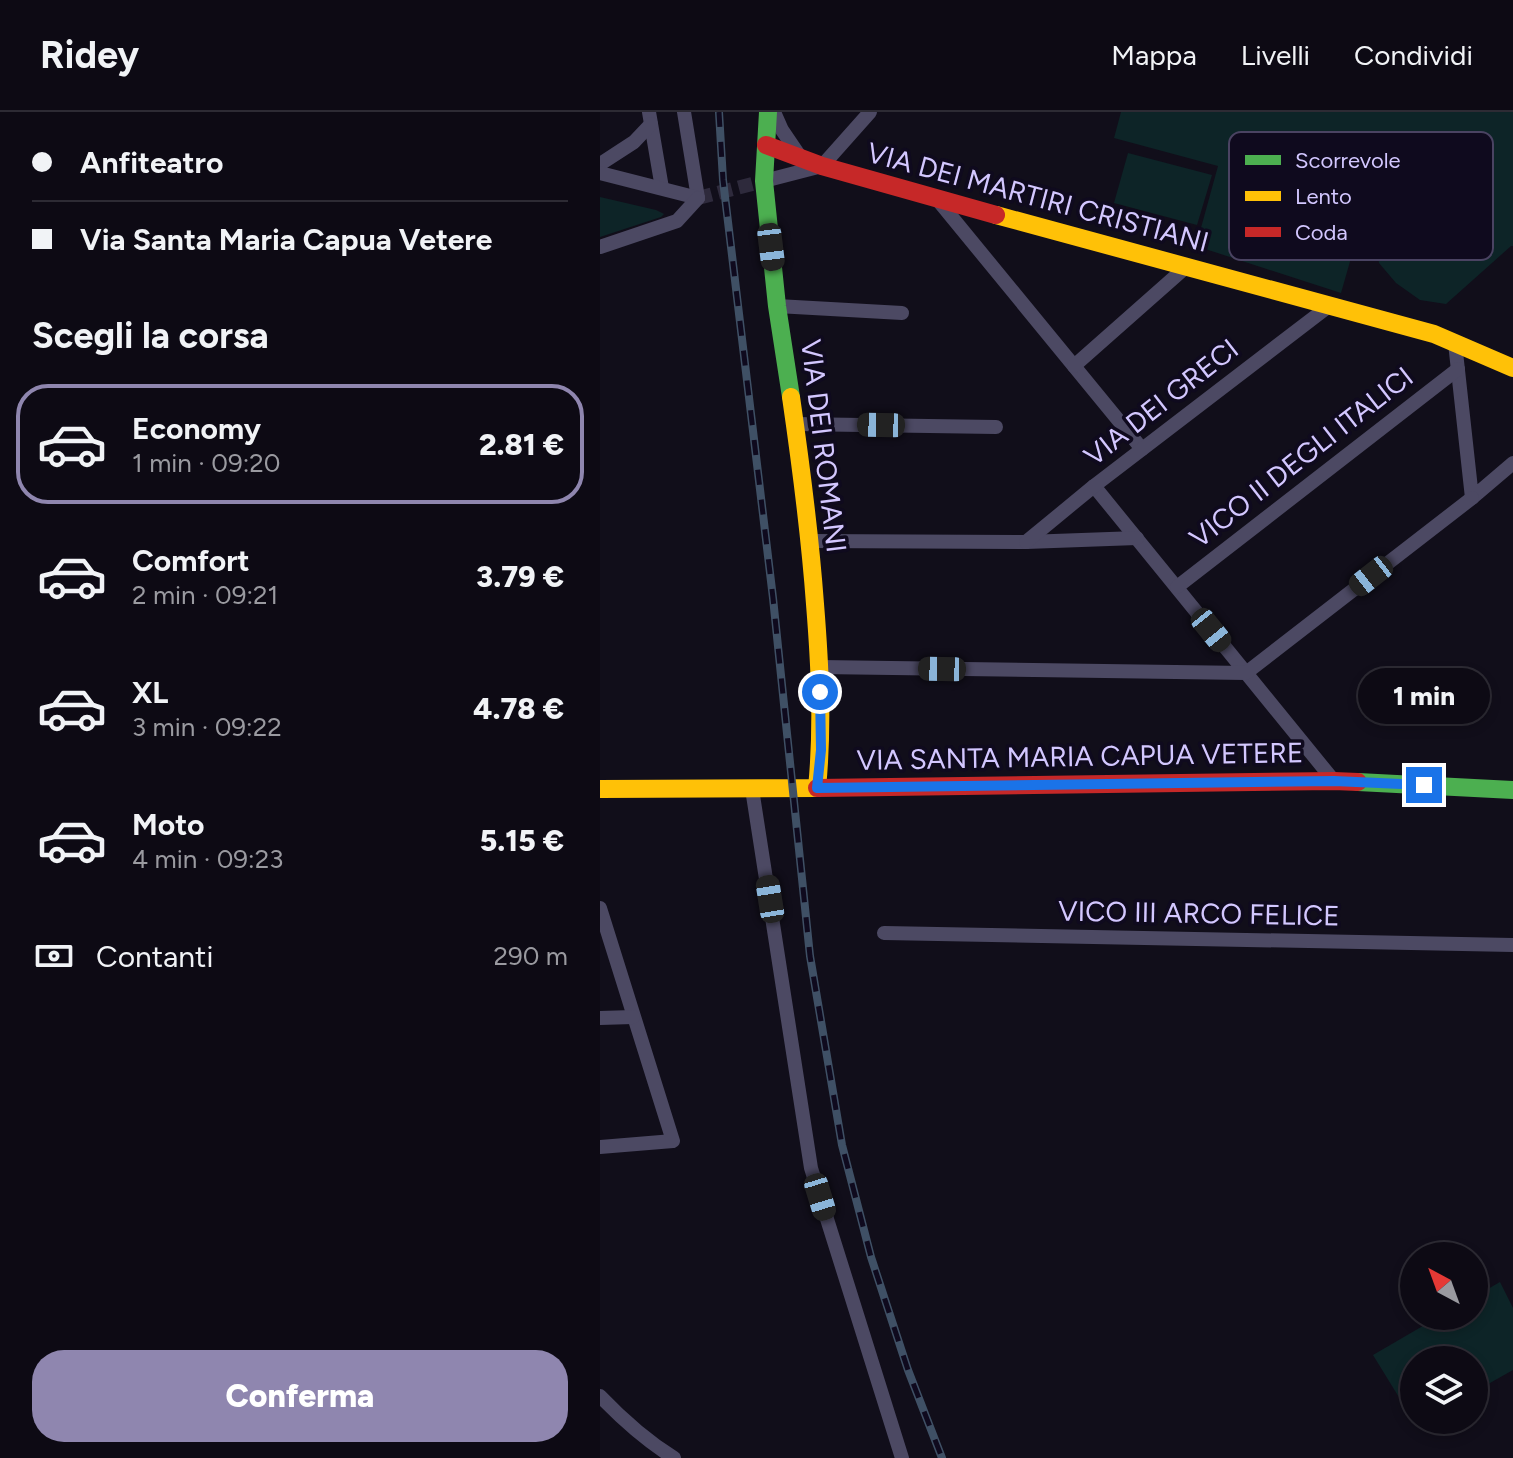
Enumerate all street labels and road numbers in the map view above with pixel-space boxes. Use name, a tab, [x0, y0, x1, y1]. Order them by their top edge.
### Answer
street label: VIA DEI MARTIRI CRISTIANI	[864, 135, 1212, 259]
street label: VIA DEI GRECI	[1077, 331, 1245, 473]
street label: VIA DEI ROMANI	[794, 338, 854, 554]
street label: VICO II DEGLI ITALICI	[1183, 359, 1419, 555]
street label: VIA SANTA MARIA CAPUA VETERE	[856, 735, 1304, 777]
street label: VICO III ARCO FELICE	[1058, 894, 1340, 932]

